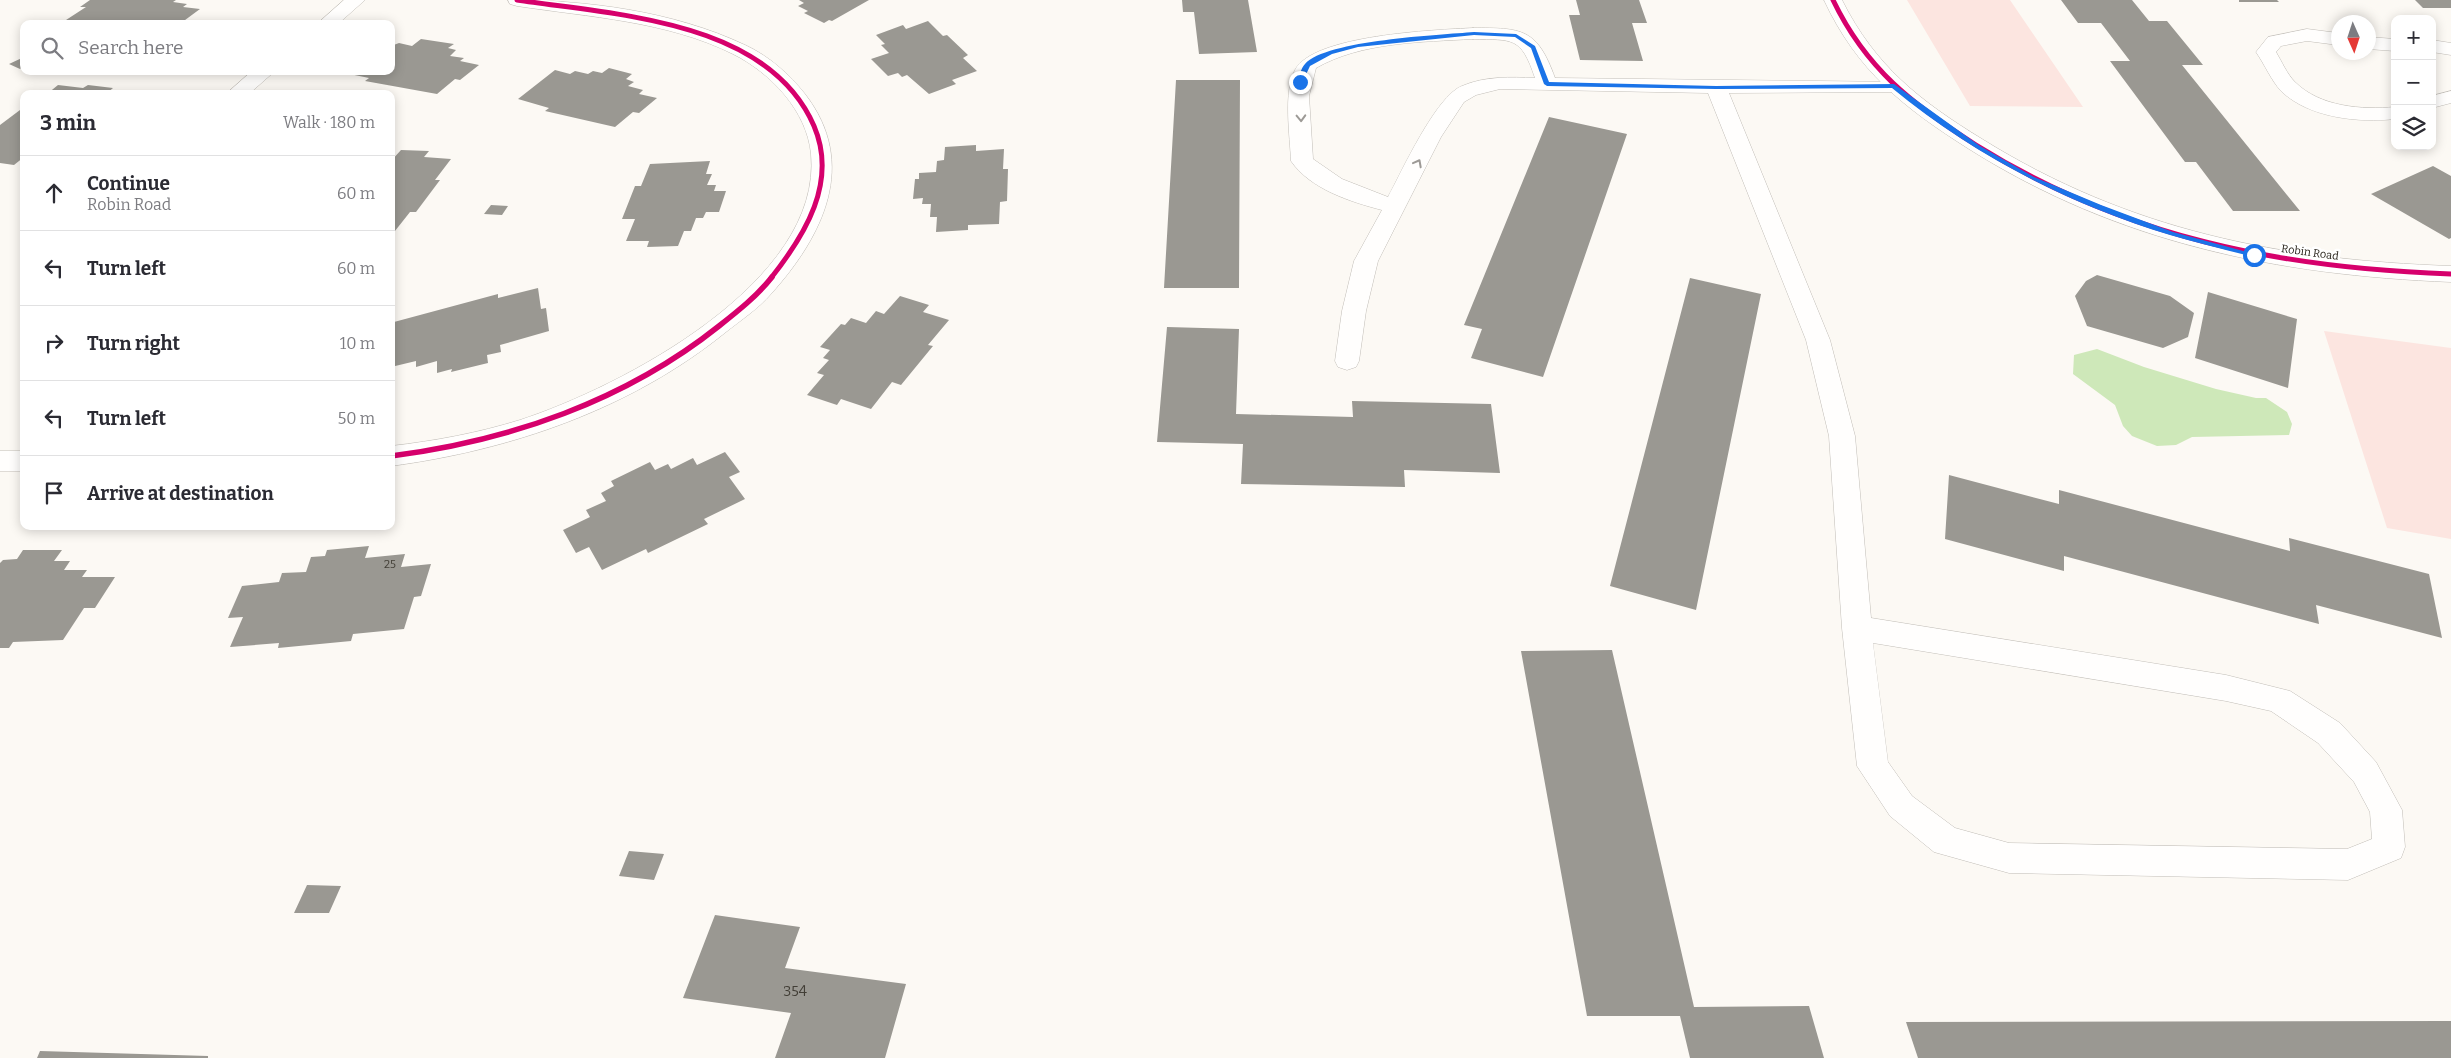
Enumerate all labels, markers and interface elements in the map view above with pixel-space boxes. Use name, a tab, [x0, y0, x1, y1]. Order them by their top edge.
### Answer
north arrow	[2331, 15, 2376, 60]
map controls	[2391, 15, 2436, 150]
button: +	[2391, 15, 2436, 60]
search box	[20, 20, 395, 75]
icon: search	[38, 34, 66, 62]
text: Search here	[78, 36, 183, 59]
button: −	[2391, 60, 2436, 105]
route end	[1289, 71, 1312, 94]
button: layers	[2391, 105, 2436, 150]
text: 3 min	[40, 110, 96, 136]
text: Walk · 180 m	[283, 113, 375, 132]
one-way arrow	[1296, 115, 1306, 123]
one-way arrow	[1412, 159, 1422, 168]
text: Continue	[87, 172, 170, 195]
icon: ahead	[40, 179, 68, 207]
text: 60 m	[337, 184, 375, 203]
text: Robin Road	[87, 195, 171, 214]
street label: Robin Road	[2280, 242, 2340, 263]
route start	[2243, 244, 2266, 267]
icon: left	[40, 254, 68, 282]
text: Turn left	[87, 257, 166, 280]
text: 60 m	[337, 259, 375, 278]
icon: right	[40, 329, 68, 357]
text: Turn right	[87, 332, 180, 355]
text: 10 m	[340, 334, 375, 353]
icon: left	[40, 404, 68, 432]
text: Turn left	[87, 407, 166, 430]
text: 50 m	[338, 409, 375, 428]
icon: arrive	[40, 479, 68, 507]
text: Arrive at destination	[87, 482, 274, 505]
house number: 25	[384, 558, 396, 571]
house number: 354	[783, 983, 807, 1000]

